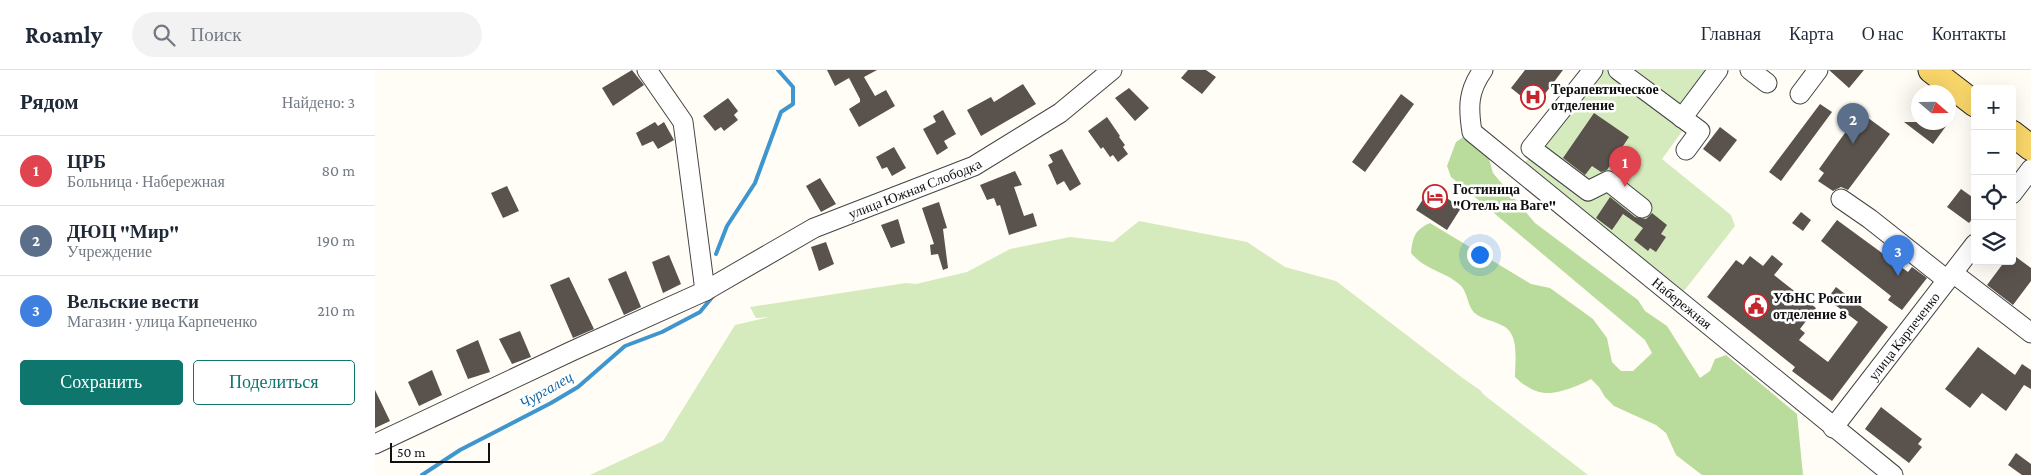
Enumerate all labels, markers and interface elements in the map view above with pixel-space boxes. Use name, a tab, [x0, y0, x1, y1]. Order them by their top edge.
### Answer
search box	[132, 12, 482, 57]
text: Roamly	[25, 21, 102, 48]
icon: search	[150, 21, 178, 49]
text: Поиск	[190, 24, 241, 45]
text: Главная	[1701, 24, 1761, 44]
text: Карта	[1789, 24, 1834, 44]
text: О нас	[1862, 24, 1904, 44]
text: Контакты	[1932, 24, 2006, 44]
place label: Терапевтическое отделение	[1551, 81, 1659, 113]
hospital icon: Терапевтическое отделение	[1520, 84, 1546, 110]
north arrow	[1911, 85, 1956, 130]
map controls	[1971, 85, 2016, 265]
button: +	[1971, 85, 2016, 130]
text: Рядом	[20, 90, 79, 114]
text: Найдено: 3	[282, 94, 355, 111]
pin: 2	[1837, 103, 1869, 144]
button: −	[1971, 130, 2016, 175]
pin: 1	[1609, 146, 1641, 187]
text: ЦРБ	[67, 151, 106, 172]
street label: улица Южная Слободка	[846, 155, 985, 222]
text: 1	[33, 162, 39, 179]
text: 80 m	[321, 162, 355, 179]
text: Больница · Набережная	[67, 173, 225, 190]
button: locate	[1971, 175, 2016, 220]
place label: Гостиница "Отель на Ваге"	[1453, 181, 1556, 213]
hotel icon: Гостиница "Отель на Ваге"	[1422, 184, 1448, 210]
button: layers	[1971, 220, 2016, 265]
text: ДЮЦ "Мир"	[67, 221, 179, 242]
text: 2	[32, 232, 40, 249]
text: 190 m	[317, 232, 355, 249]
pin: 3	[1882, 235, 1914, 276]
your location	[1467, 242, 1493, 268]
text: Учреждение	[67, 243, 152, 260]
street label: Набережная	[1649, 274, 1716, 333]
street label: улица Карпеченко	[1865, 289, 1943, 383]
place label: УФНС России отделение 8	[1773, 290, 1862, 322]
text: Вельские вести	[67, 291, 199, 312]
public building icon: УФНС России отделение 8	[1743, 293, 1769, 319]
text: 3	[32, 302, 40, 319]
text: 210 m	[317, 302, 355, 319]
text: Магазин · улица Карпеченко	[67, 313, 257, 330]
button: Сохранить	[20, 360, 183, 405]
button: Поделиться	[193, 360, 355, 405]
water label: Чургалец	[517, 368, 575, 412]
scale bar	[390, 440, 490, 463]
text: 50 m	[397, 444, 425, 460]

